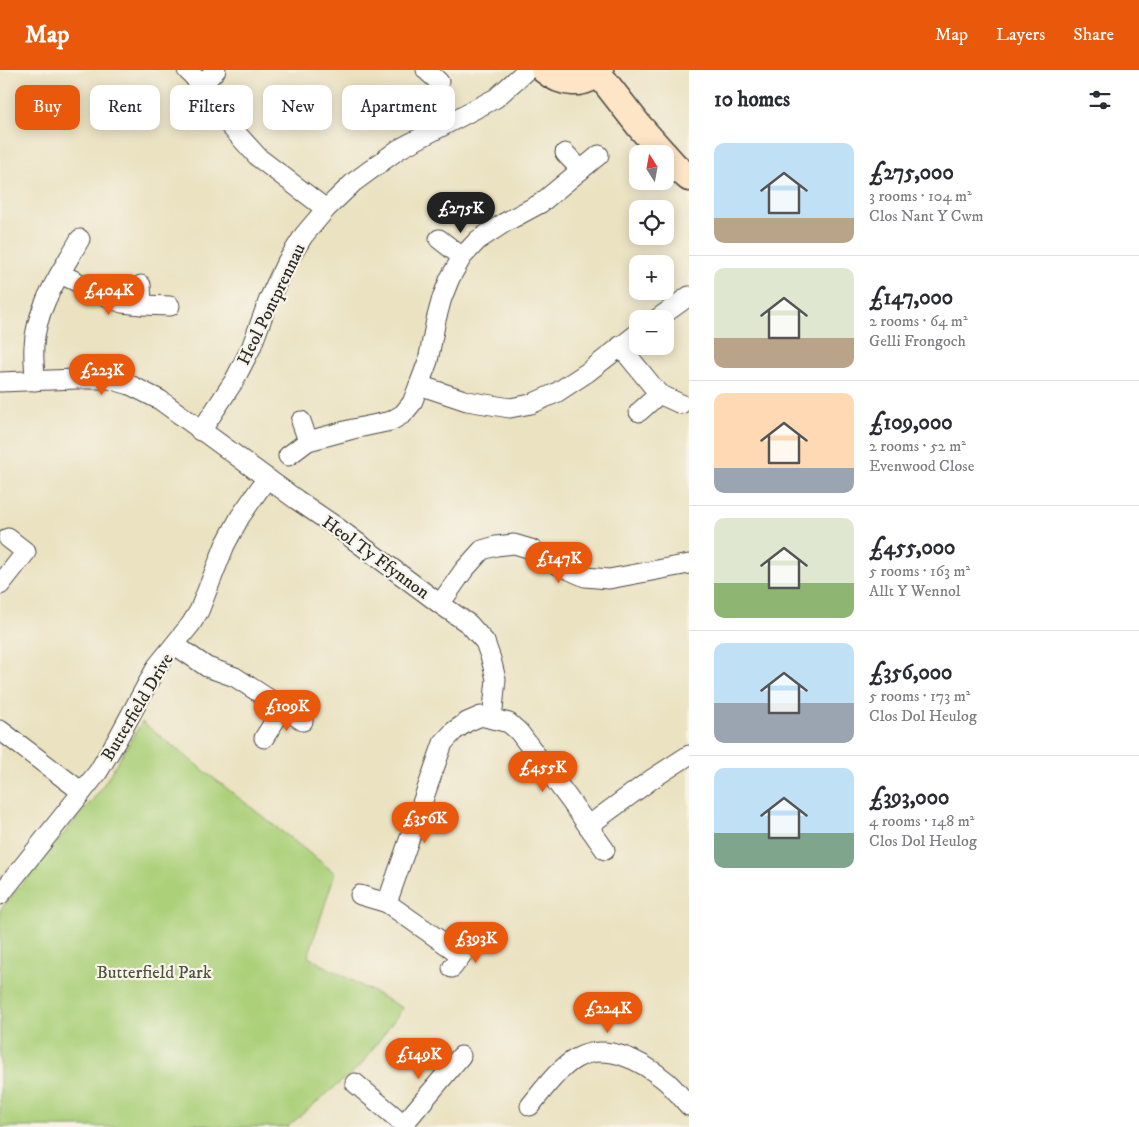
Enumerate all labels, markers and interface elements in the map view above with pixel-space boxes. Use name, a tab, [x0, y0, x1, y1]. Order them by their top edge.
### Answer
text: Map	[25, 20, 69, 50]
text: Map	[935, 24, 968, 46]
text: Layers	[996, 24, 1045, 46]
text: Share	[1073, 24, 1114, 46]
chip: Buy	[15, 85, 80, 130]
chip: Rent	[90, 85, 160, 130]
chip: Filters	[170, 85, 253, 130]
chip: New	[263, 85, 332, 130]
chip: Apartment	[342, 85, 455, 130]
icon: filters	[1086, 86, 1114, 114]
text: 10 homes	[714, 87, 790, 113]
north arrow	[629, 145, 674, 190]
map controls	[629, 145, 674, 355]
text: £275,000	[869, 160, 954, 186]
icon: home	[754, 163, 814, 223]
text: 3 rooms · 104 m²	[869, 186, 972, 206]
pin: £275K	[426, 191, 496, 234]
text: £275K	[438, 198, 484, 218]
button: locate	[629, 200, 674, 245]
text: Clos Nant Y Cwm	[869, 206, 984, 226]
street label: Heol Pontprennau	[233, 240, 311, 369]
button: +	[629, 255, 674, 300]
pin: £404K	[74, 274, 144, 316]
text: £404K	[84, 280, 134, 300]
text: £147,000	[869, 285, 953, 311]
icon: home	[754, 288, 814, 348]
button: −	[629, 310, 674, 355]
text: 2 rooms · 64 m²	[869, 311, 968, 331]
text: Gelli Frongoch	[869, 331, 966, 351]
pin: £223K	[67, 354, 137, 396]
text: £223K	[80, 360, 124, 380]
text: £109,000	[869, 410, 953, 436]
icon: home	[754, 413, 814, 473]
text: 2 rooms · 52 m²	[869, 436, 966, 456]
text: Evenwood Close	[869, 456, 974, 476]
street label: Heol Ty Ffynnon	[317, 511, 434, 605]
text: £455,000	[869, 535, 955, 561]
icon: home	[754, 538, 814, 598]
pin: £147K	[524, 542, 594, 584]
text: £147K	[536, 548, 582, 568]
text: 5 rooms · 163 m²	[869, 561, 970, 581]
text: Allt Y Wennol	[869, 581, 961, 601]
street label: Butterfield Drive	[97, 650, 179, 765]
text: £356,000	[869, 660, 952, 686]
icon: home	[754, 663, 814, 723]
text: 5 rooms · 173 m²	[869, 686, 970, 706]
pin: £109K	[252, 690, 322, 732]
text: £109K	[265, 696, 309, 716]
text: Clos Dol Heulog	[869, 706, 977, 726]
pin: £455K	[508, 750, 578, 793]
text: £455K	[519, 757, 567, 777]
text: £393,000	[869, 785, 949, 811]
icon: home	[754, 788, 814, 848]
pin: £356K	[390, 802, 460, 844]
text: £356K	[403, 808, 447, 828]
text: 4 rooms · 148 m²	[869, 811, 974, 831]
text: Clos Dol Heulog	[869, 831, 977, 851]
pin: £393K	[441, 922, 511, 964]
text: £393K	[455, 928, 497, 948]
park label: Butterfield Park	[96, 962, 212, 984]
pin: £224K	[573, 992, 643, 1034]
text: £224K	[584, 998, 632, 1018]
pin: £149K	[384, 1038, 454, 1080]
text: £149K	[396, 1044, 442, 1064]

